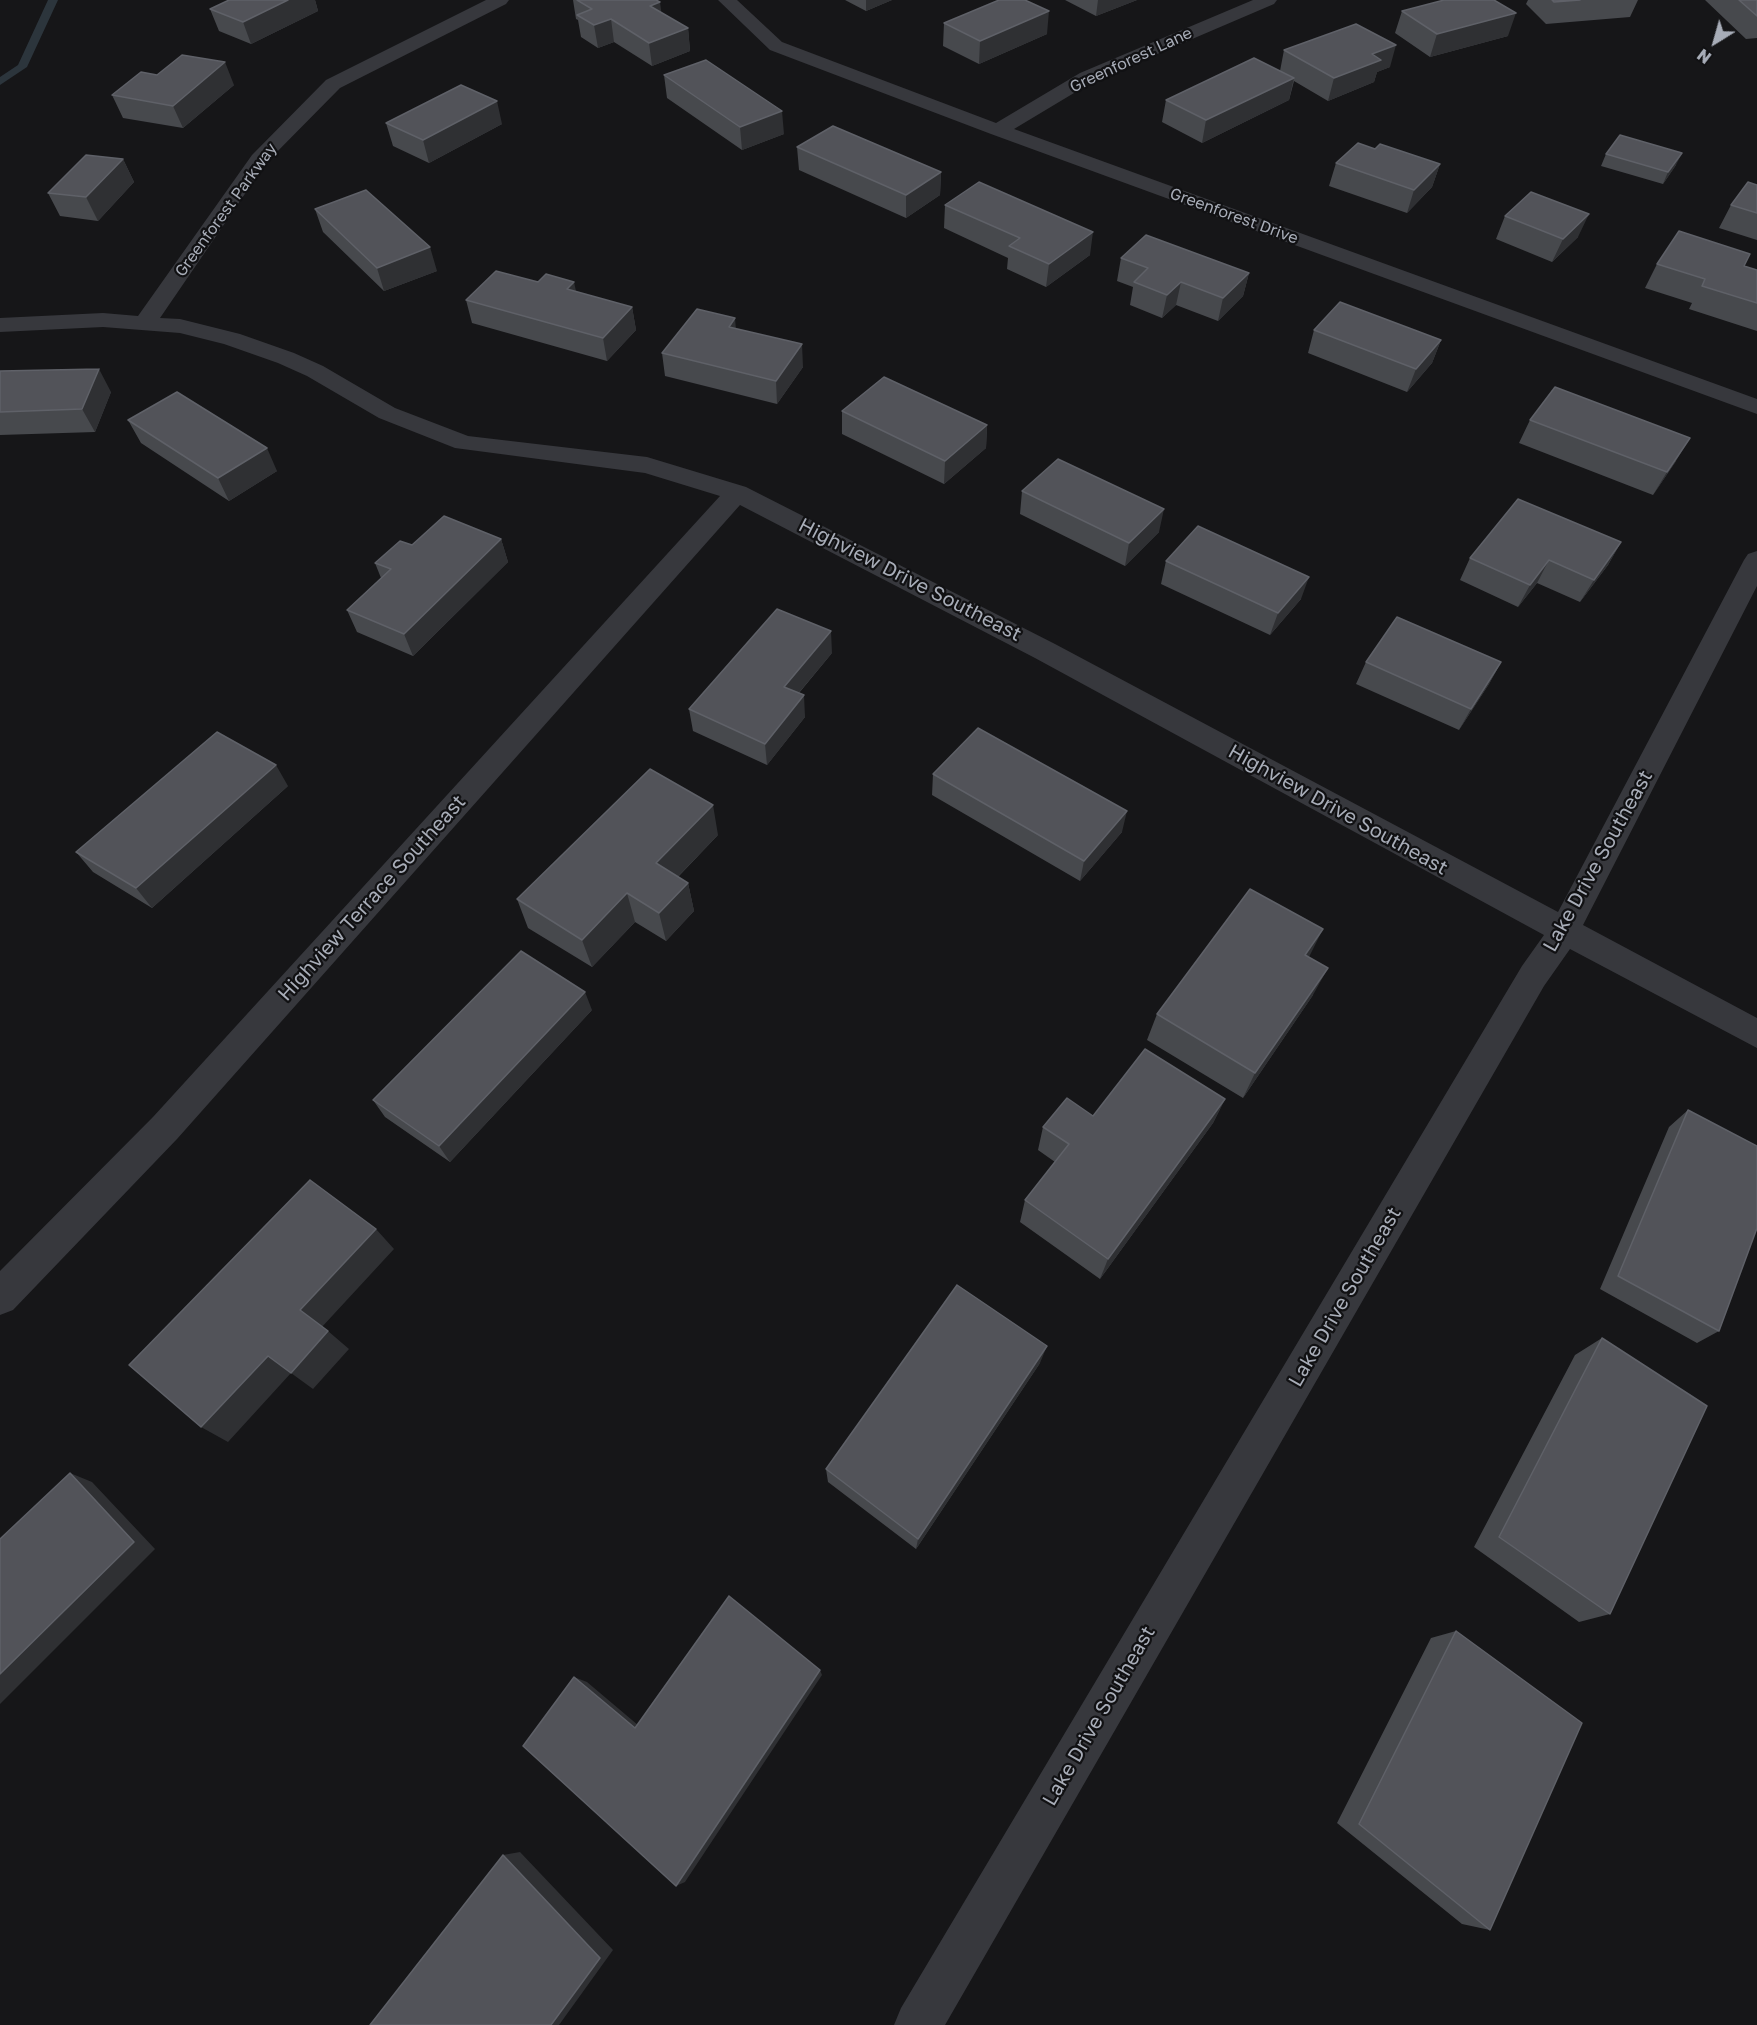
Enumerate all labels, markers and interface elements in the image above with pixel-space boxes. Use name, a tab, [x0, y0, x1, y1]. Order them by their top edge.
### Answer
north arrow	[1685, 12, 1745, 72]
street label: Greenforest Lane	[1067, 23, 1195, 97]
text: N	[1693, 45, 1715, 68]
street label: Greenforest Parkway	[171, 139, 281, 281]
street label: Greenforest Drive	[1167, 184, 1301, 248]
street label: Highview Drive Southeast	[794, 513, 1026, 647]
street label: Highview Drive Southeast	[1224, 740, 1452, 880]
street label: Lake Drive Southeast	[1538, 766, 1658, 956]
street label: Highview Terrace Southeast	[273, 790, 471, 1006]
street label: Lake Drive Southeast	[1284, 1203, 1406, 1391]
street label: Lake Drive Southeast	[1038, 1622, 1160, 1810]

